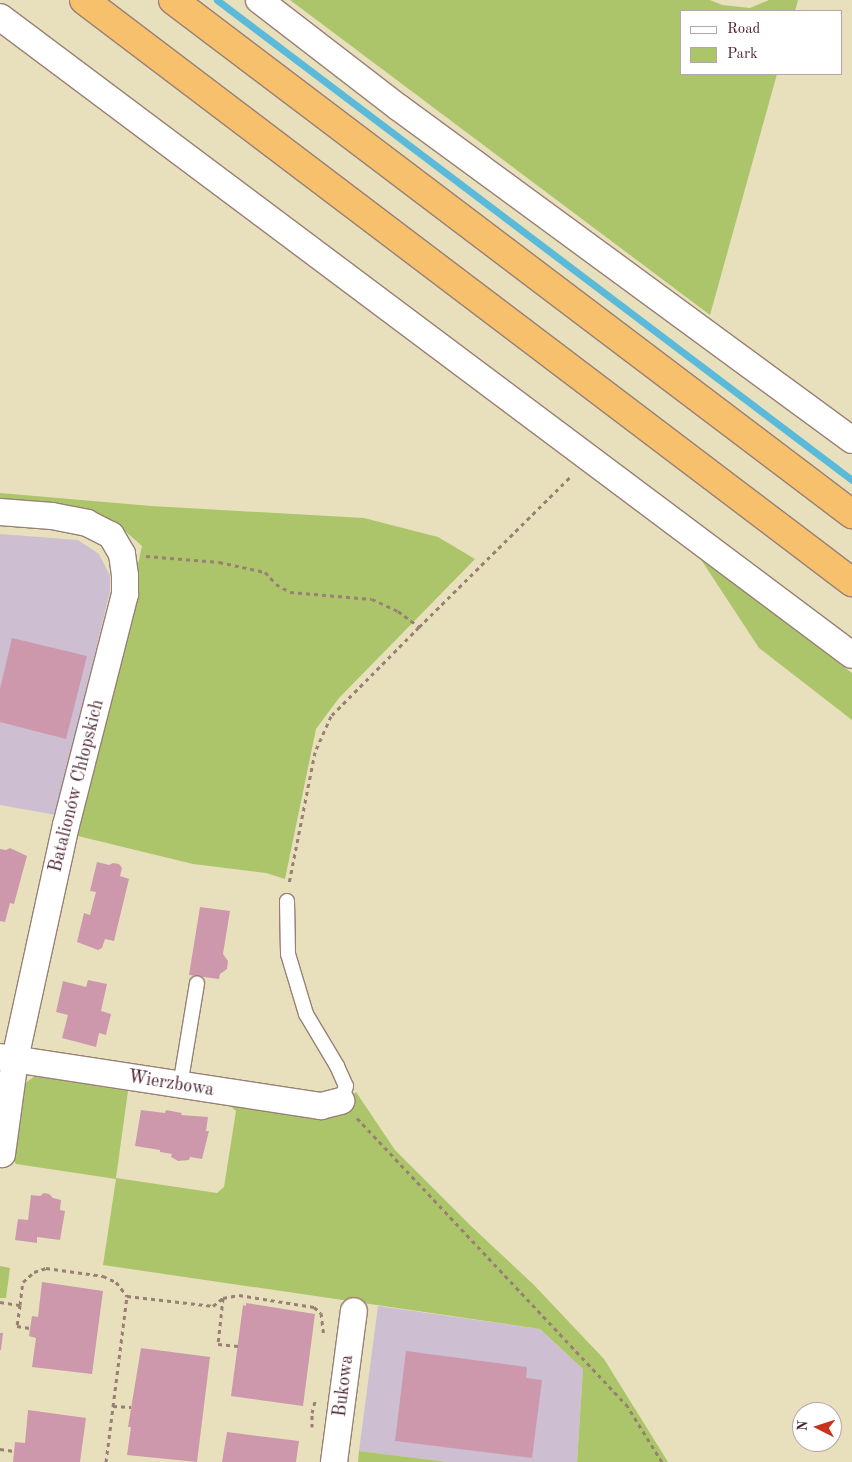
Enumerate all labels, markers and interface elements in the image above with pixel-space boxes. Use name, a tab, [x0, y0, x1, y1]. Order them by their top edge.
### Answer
legend	[680, 10, 842, 75]
text: Road	[727, 22, 760, 37]
text: Park	[727, 47, 758, 62]
street label: Batalionów Chłopskich	[45, 697, 109, 875]
street label: Wierzbowa	[126, 1067, 216, 1101]
street label: Bukowa	[329, 1354, 359, 1418]
north arrow	[792, 1402, 842, 1452]
text: N	[796, 1420, 810, 1432]

